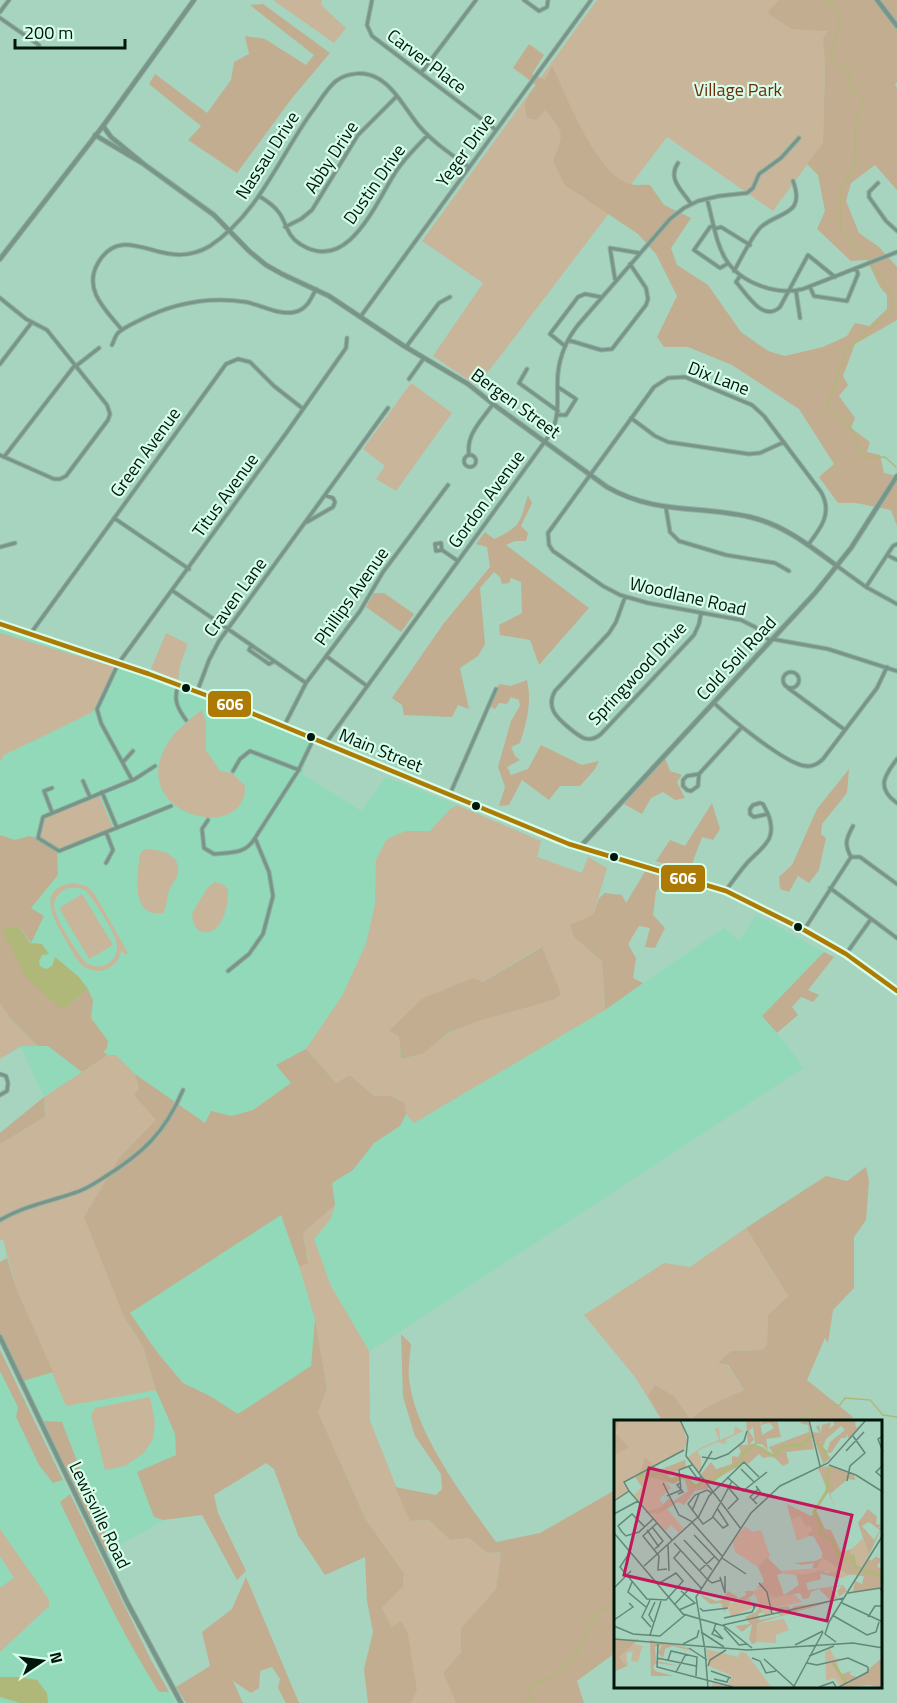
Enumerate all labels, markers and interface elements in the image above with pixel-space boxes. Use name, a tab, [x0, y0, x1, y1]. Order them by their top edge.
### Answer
scale bar	[15, 12, 124, 50]
text: 200 m	[24, 19, 73, 46]
street label: Carver Place	[382, 22, 472, 100]
park label: Village Park	[694, 76, 783, 103]
street label: Nassau Drive	[228, 106, 306, 204]
street label: Yeger Drive	[429, 108, 501, 192]
street label: Abby Drive	[297, 115, 365, 199]
street label: Dustin Drive	[336, 138, 412, 230]
street label: Dix Lane	[684, 354, 754, 402]
street label: Bergen Street	[466, 361, 567, 445]
street label: Green Avenue	[103, 401, 187, 503]
street label: Gordon Avenue	[441, 444, 531, 554]
street label: Titus Avenue	[185, 447, 265, 543]
street label: Phillips Avenue	[307, 541, 395, 651]
street label: Craven Lane	[197, 552, 273, 642]
street label: Woodlane Road	[627, 569, 749, 623]
street label: Cold Soil Road	[690, 610, 782, 706]
street label: Springwood Drive	[581, 615, 693, 731]
unlabelled marker	[180, 682, 192, 694]
line badge: 606	[207, 690, 252, 718]
text: 606	[217, 692, 243, 716]
street label: Main Street	[335, 721, 428, 779]
unlabelled marker	[305, 731, 317, 743]
unlabelled marker	[470, 800, 482, 812]
unlabelled marker	[608, 851, 620, 863]
line badge: 606	[660, 864, 706, 893]
text: 606	[670, 866, 696, 890]
unlabelled marker	[792, 921, 804, 933]
inset map	[614, 1420, 882, 1688]
street label: Lewisville Road	[62, 1457, 138, 1573]
north arrow	[12, 1631, 72, 1691]
text: N	[44, 1650, 70, 1666]

